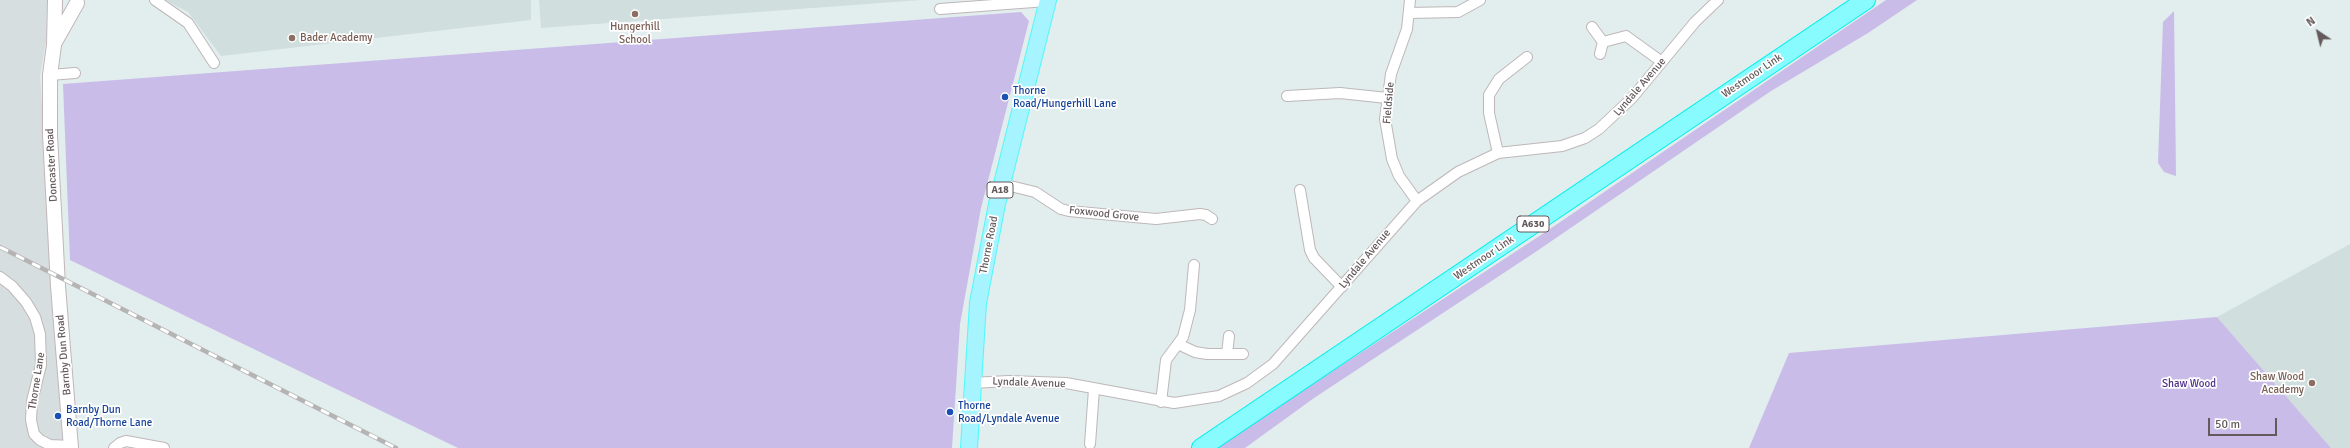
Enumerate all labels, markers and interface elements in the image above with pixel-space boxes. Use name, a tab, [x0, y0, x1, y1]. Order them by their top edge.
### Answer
marker: Hungerhill School	[630, 9, 640, 19]
north arrow	[2298, 12, 2338, 52]
text: N	[2304, 14, 2318, 29]
place label: Hungerhill School	[610, 20, 660, 46]
place label: Bader Academy	[300, 31, 372, 45]
marker: Bader Academy	[287, 33, 297, 43]
street label: Westmoor Link	[1719, 51, 1785, 101]
street label: Lyndale Avenue	[1611, 55, 1669, 119]
street label: Fieldside	[1381, 81, 1397, 125]
place label: Thorne Road/Hungerhill Lane	[1013, 84, 1116, 110]
marker: Thorne Road/Hungerhill Lane	[1000, 92, 1010, 102]
street label: Doncaster Road	[43, 128, 61, 202]
road number: A18	[987, 182, 1013, 198]
street label: Foxwood Grove	[1068, 204, 1140, 224]
street label: Thorne Road	[977, 215, 1001, 275]
road number: A630	[1517, 216, 1549, 232]
street label: Lyndale Avenue	[1336, 227, 1394, 291]
street label: Westmoor Link	[1451, 233, 1517, 283]
street label: Barnby Dun Road	[54, 314, 74, 396]
street label: Thorne Lane	[26, 351, 48, 411]
place label: Shaw Wood Academy	[2250, 370, 2304, 396]
street label: Lyndale Avenue	[992, 375, 1066, 391]
park label: Shaw Wood	[2162, 377, 2216, 391]
marker: Shaw Wood Academy	[2307, 378, 2317, 388]
place label: Thorne Road/Lyndale Avenue	[958, 399, 1059, 425]
place label: Barnby Dun Road/Thorne Lane	[66, 403, 152, 429]
marker: Thorne Road/Lyndale Avenue	[945, 407, 955, 417]
scale bar	[2210, 410, 2279, 436]
marker: Barnby Dun Road/Thorne Lane	[53, 411, 63, 421]
text: 50 m	[2215, 417, 2240, 432]

